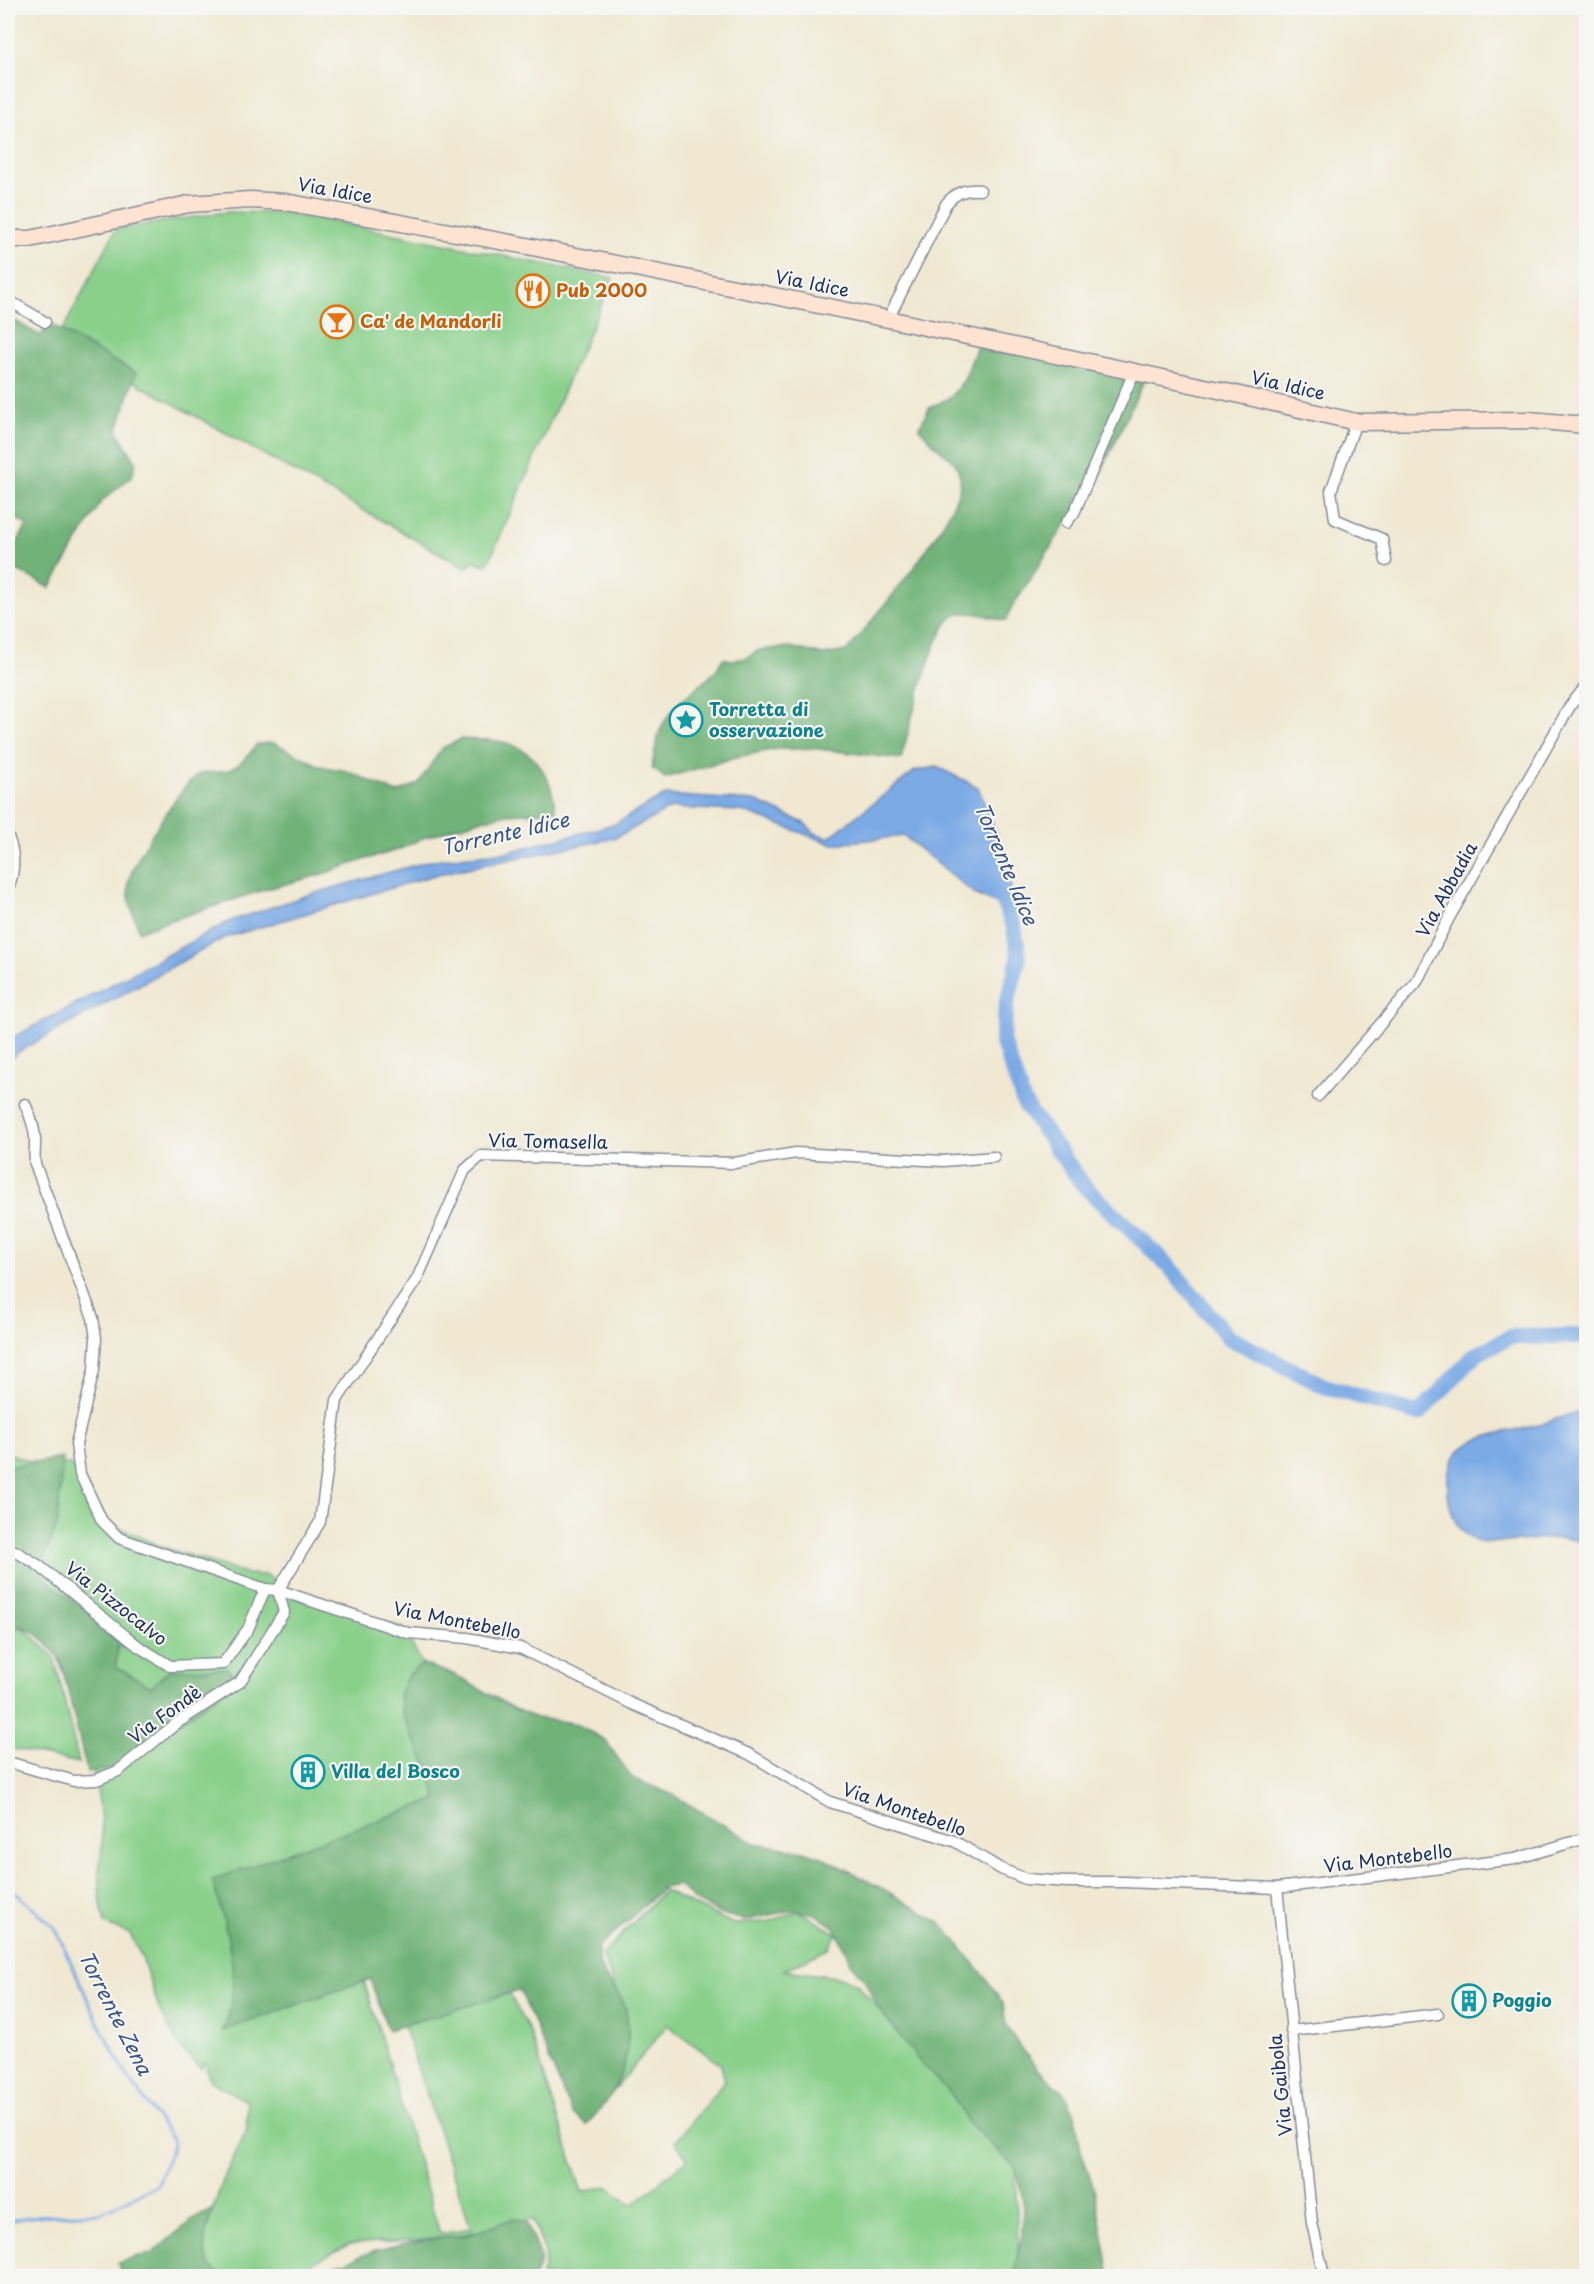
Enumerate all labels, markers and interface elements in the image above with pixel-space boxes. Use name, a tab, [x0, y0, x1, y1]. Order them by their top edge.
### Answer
street label: Via Idice	[296, 170, 375, 209]
street label: Via Idice	[773, 262, 852, 303]
restaurant icon: Pub 2000	[515, 273, 551, 309]
place label: Pub 2000	[556, 276, 647, 303]
bar icon: Ca' de Mandorli	[319, 304, 355, 340]
place label: Ca' de Mandorli	[360, 307, 502, 334]
street label: Via Idice	[1249, 363, 1328, 406]
place label: Torretta di osservazione	[709, 695, 824, 743]
place icon: Torretta di osservazione	[668, 702, 704, 738]
water label: Torrente Idice	[968, 798, 1047, 931]
water label: Torrente Idice	[438, 803, 573, 862]
street label: Via Abbadia	[1408, 836, 1483, 942]
street label: Via Tomasella	[488, 1126, 609, 1155]
street label: Via Pizzocalvo	[60, 1554, 174, 1651]
street label: Via Montebello	[391, 1594, 523, 1645]
street label: Via Fondè	[122, 1678, 206, 1750]
building icon: Villa del Bosco	[290, 1754, 326, 1790]
place label: Villa del Bosco	[331, 1757, 460, 1784]
street label: Via Montebello	[839, 1775, 970, 1842]
street label: Via Montebello	[1322, 1836, 1454, 1879]
water label: Torrente Zena	[72, 1945, 160, 2080]
building icon: Poggio	[1451, 1983, 1487, 2019]
place label: Poggio	[1492, 1986, 1552, 2013]
street label: Via Gaibola	[1261, 2032, 1298, 2137]

